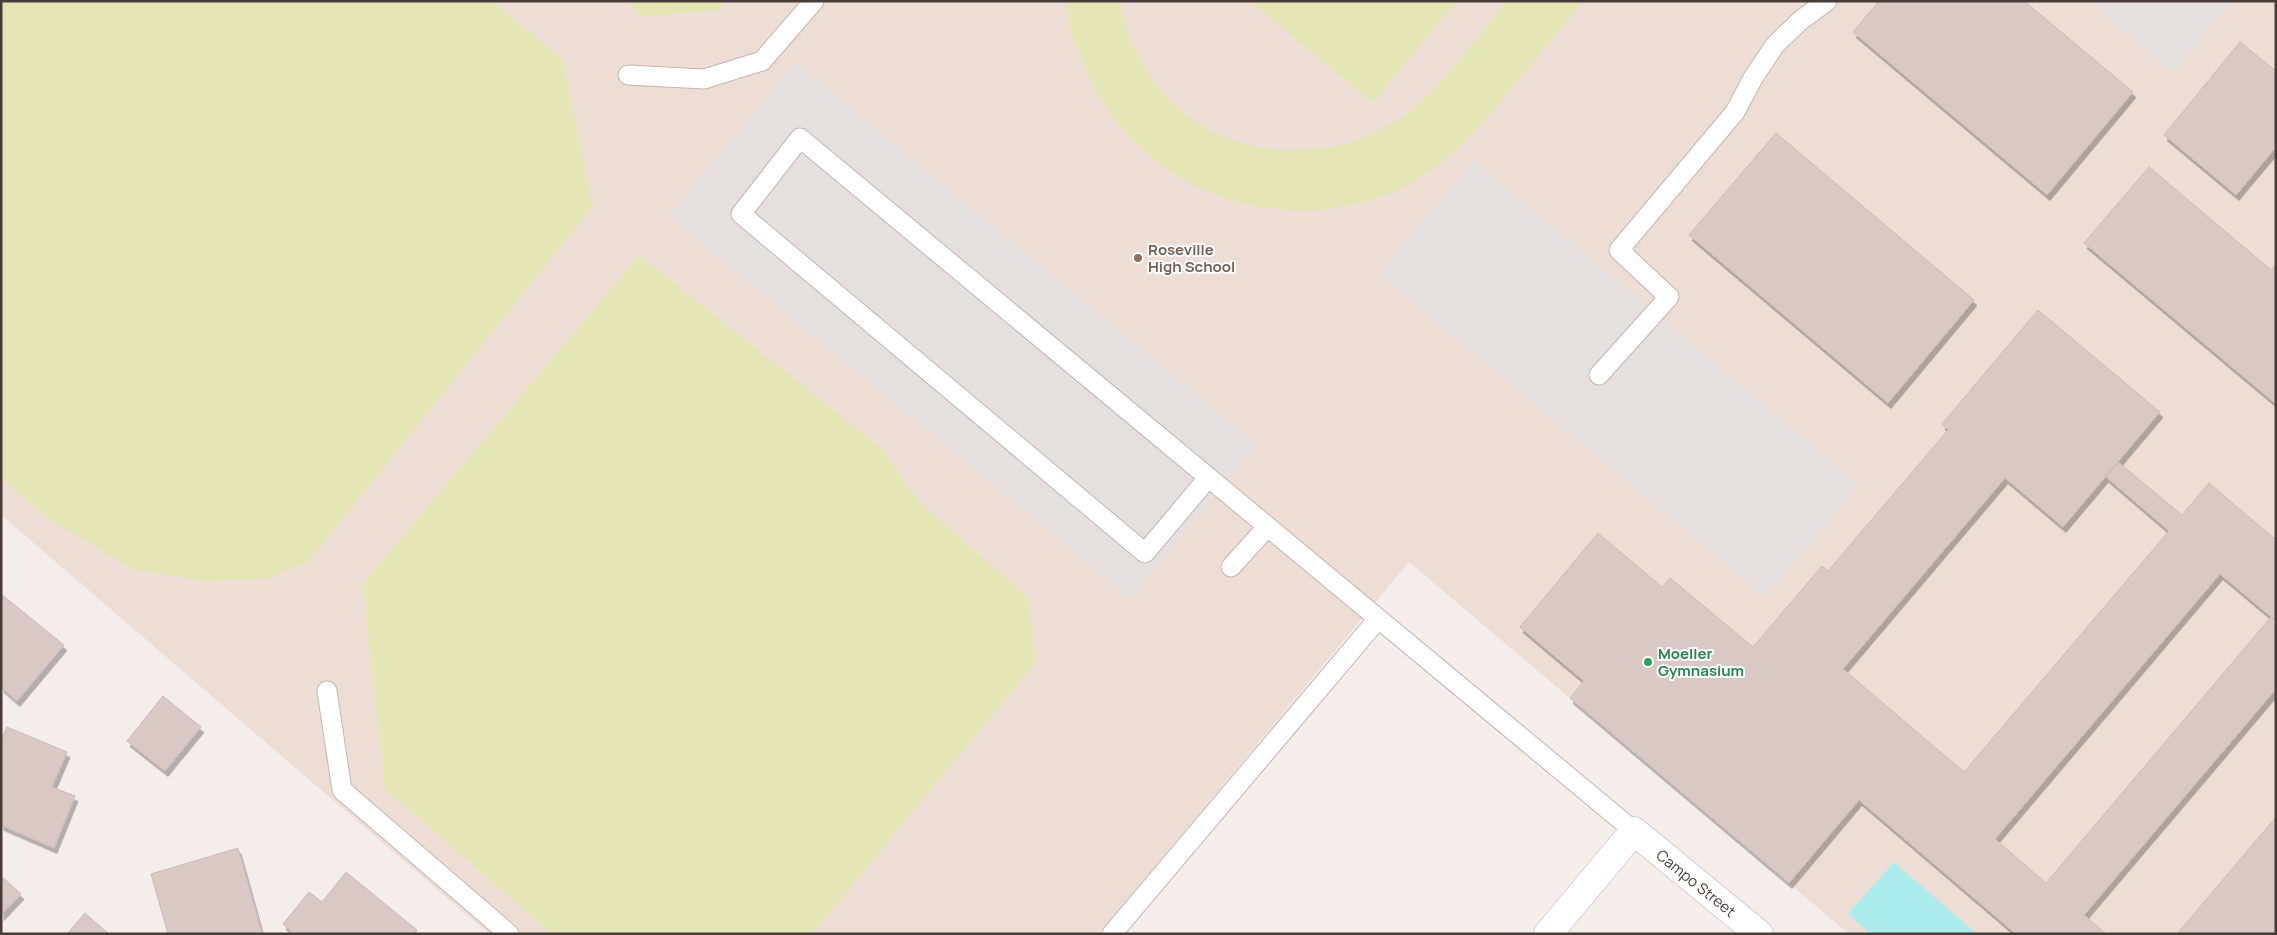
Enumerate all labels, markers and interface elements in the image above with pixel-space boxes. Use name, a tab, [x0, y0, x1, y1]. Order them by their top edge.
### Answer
place label: Roseville High School	[1148, 239, 1235, 277]
marker: Roseville High School	[1132, 252, 1144, 264]
place label: Moeller Gymnasium	[1658, 643, 1744, 681]
marker: Moeller Gymnasium	[1642, 656, 1654, 668]
street label: Campo Street	[1652, 844, 1740, 922]

